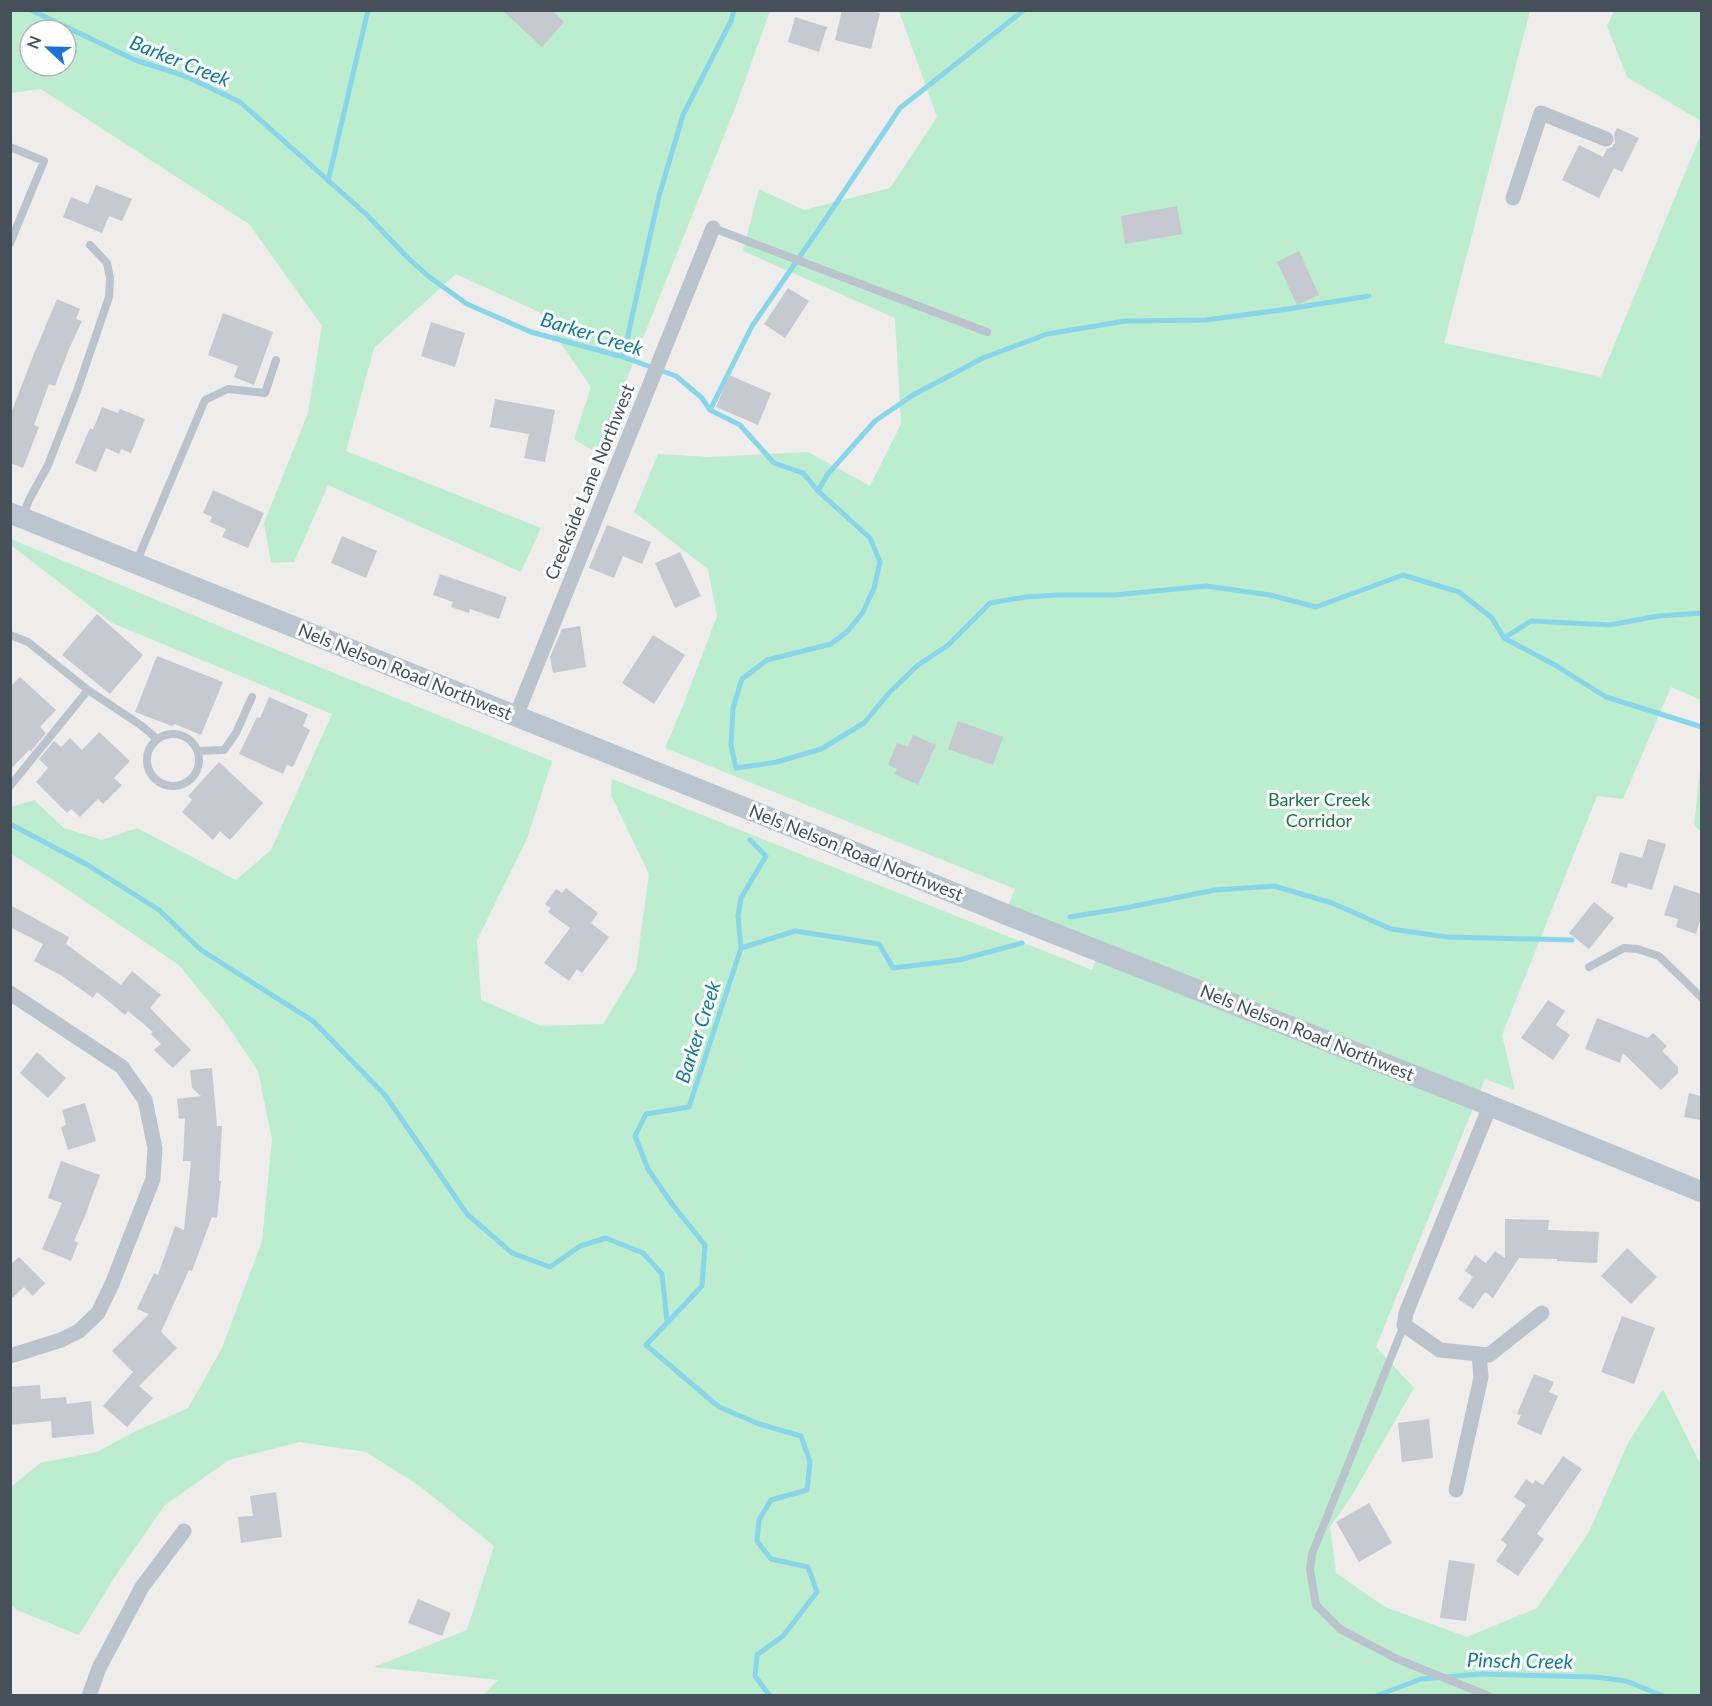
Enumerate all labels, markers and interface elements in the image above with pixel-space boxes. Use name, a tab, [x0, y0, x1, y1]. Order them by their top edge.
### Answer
north arrow	[18, 18, 78, 78]
water label: Barker Creek	[127, 29, 235, 91]
text: N	[23, 33, 45, 51]
water label: Barker Creek	[538, 306, 647, 360]
street label: Creekside Lane Northwest	[540, 380, 639, 583]
street label: Nels Nelson Road Northwest	[295, 618, 516, 724]
park label: Barker Creek Corridor	[1268, 788, 1371, 831]
street label: Nels Nelson Road Northwest	[746, 799, 967, 905]
water label: Barker Creek	[669, 977, 725, 1086]
street label: Nels Nelson Road Northwest	[1197, 979, 1418, 1085]
water label: Pinsch Creek	[1467, 1647, 1574, 1673]

